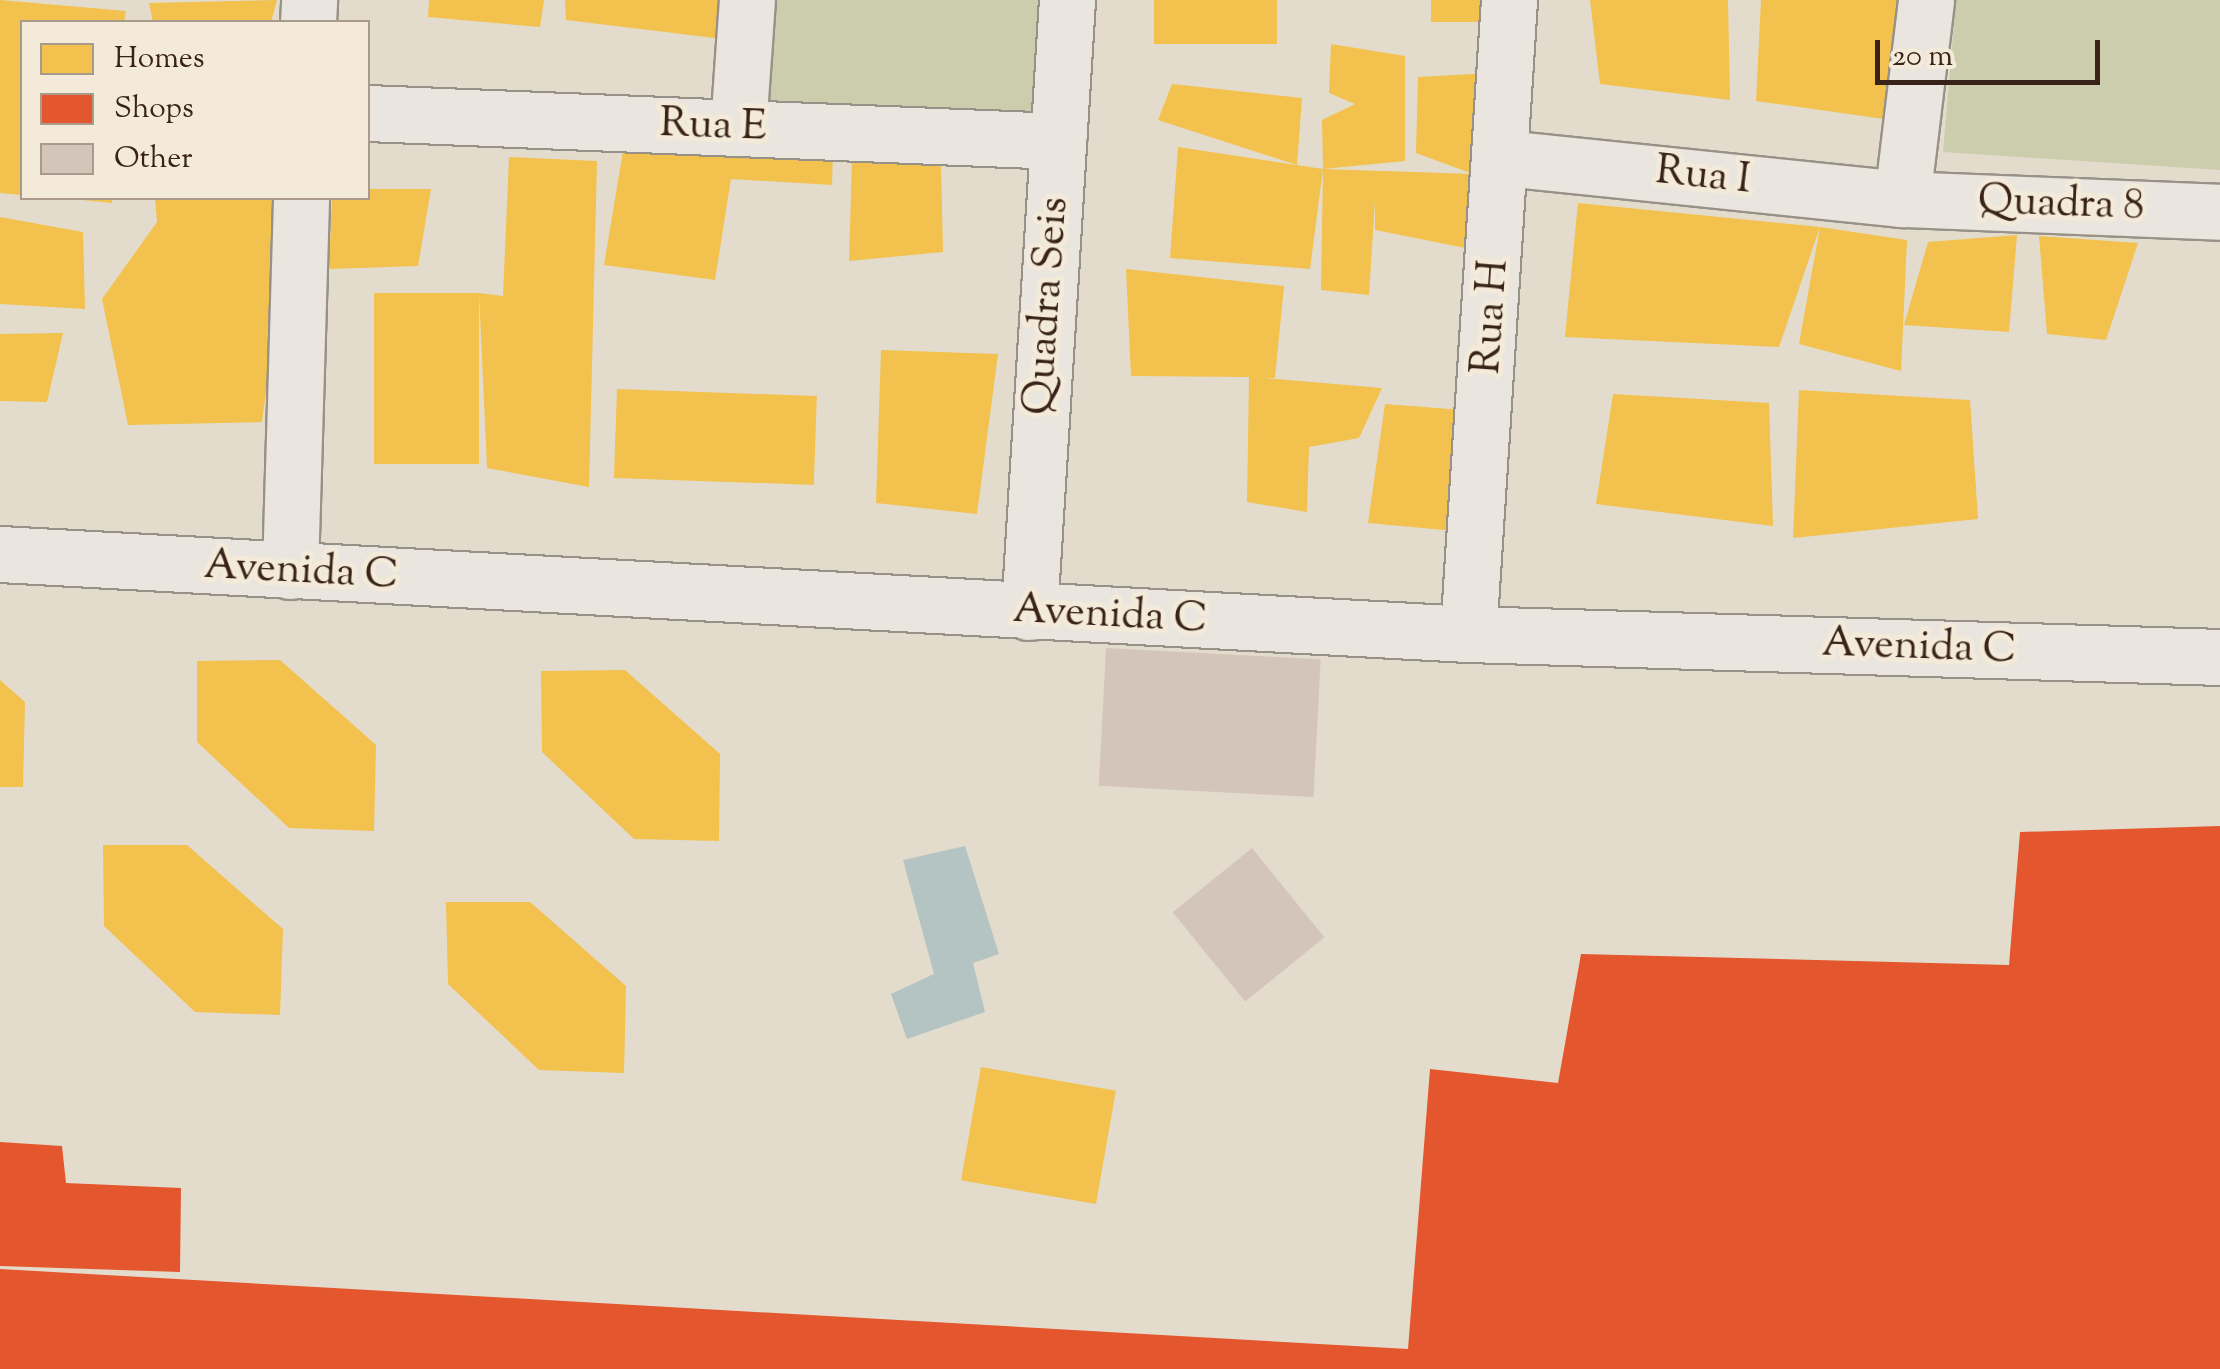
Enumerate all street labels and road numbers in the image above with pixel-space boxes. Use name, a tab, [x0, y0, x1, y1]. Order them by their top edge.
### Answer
street label: Rua E	[659, 100, 767, 154]
street label: Rua I	[1653, 147, 1753, 207]
street label: Quadra 8	[1977, 177, 2145, 233]
street label: Quadra Seis	[1015, 195, 1081, 417]
street label: Rua H	[1463, 258, 1521, 376]
street label: Avenida C	[203, 542, 399, 602]
street label: Avenida C	[1012, 586, 1208, 646]
street label: Avenida C	[1821, 619, 2017, 677]

